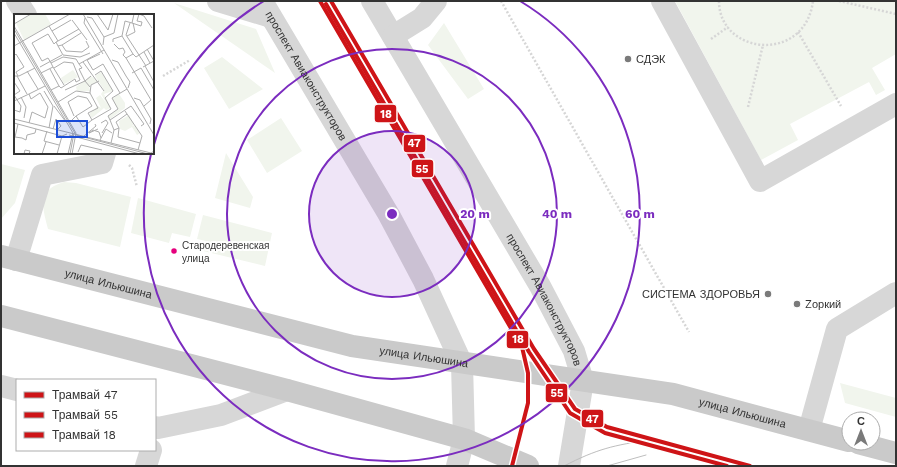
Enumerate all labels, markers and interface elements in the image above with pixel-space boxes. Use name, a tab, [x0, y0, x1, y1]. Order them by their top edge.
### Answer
street label: проспект Авиаконструкторов	[263, 9, 349, 143]
inset map	[14, 14, 154, 154]
place label: СДЭК	[636, 53, 666, 66]
marker: СДЭК	[623, 54, 633, 64]
line badge: 18	[374, 104, 397, 123]
text: 18	[380, 108, 392, 121]
line badge: 47	[403, 134, 426, 153]
text: 47	[407, 137, 421, 150]
line badge: 55	[411, 159, 434, 178]
text: 55	[416, 163, 428, 176]
centre of rings	[385, 207, 399, 221]
text: 20 m	[460, 207, 490, 221]
text: 40 m	[542, 207, 572, 221]
text: 60 m	[625, 207, 655, 221]
street label: проспект Авиаконструкторов	[504, 231, 584, 367]
place label: Стародеревенская улица	[182, 240, 270, 264]
marker: Стародеревенская улица	[169, 246, 179, 256]
street label: улица Ильюшина	[63, 267, 154, 302]
place label: СИСТЕМА ЗДОРОВЬЯ	[642, 288, 760, 301]
marker: СИСТЕМА ЗДОРОВЬЯ	[763, 289, 773, 299]
place label: Zоркий	[805, 298, 841, 311]
marker: Zоркий	[792, 299, 802, 309]
line badge: 18	[506, 330, 529, 349]
text: 18	[512, 333, 524, 346]
street label: улица Ильюшина	[379, 344, 470, 370]
legend	[16, 379, 156, 451]
line badge: 55	[545, 383, 568, 403]
text: 55	[551, 387, 563, 400]
text: Трамвай 47	[52, 388, 118, 402]
street label: улица Ильюшина	[698, 395, 788, 431]
text: Трамвай 55	[52, 408, 118, 422]
line badge: 47	[581, 409, 604, 428]
north arrow	[841, 411, 881, 451]
text: 47	[585, 413, 599, 426]
text: С	[857, 415, 865, 428]
text: Трамвай 18	[52, 428, 116, 442]

